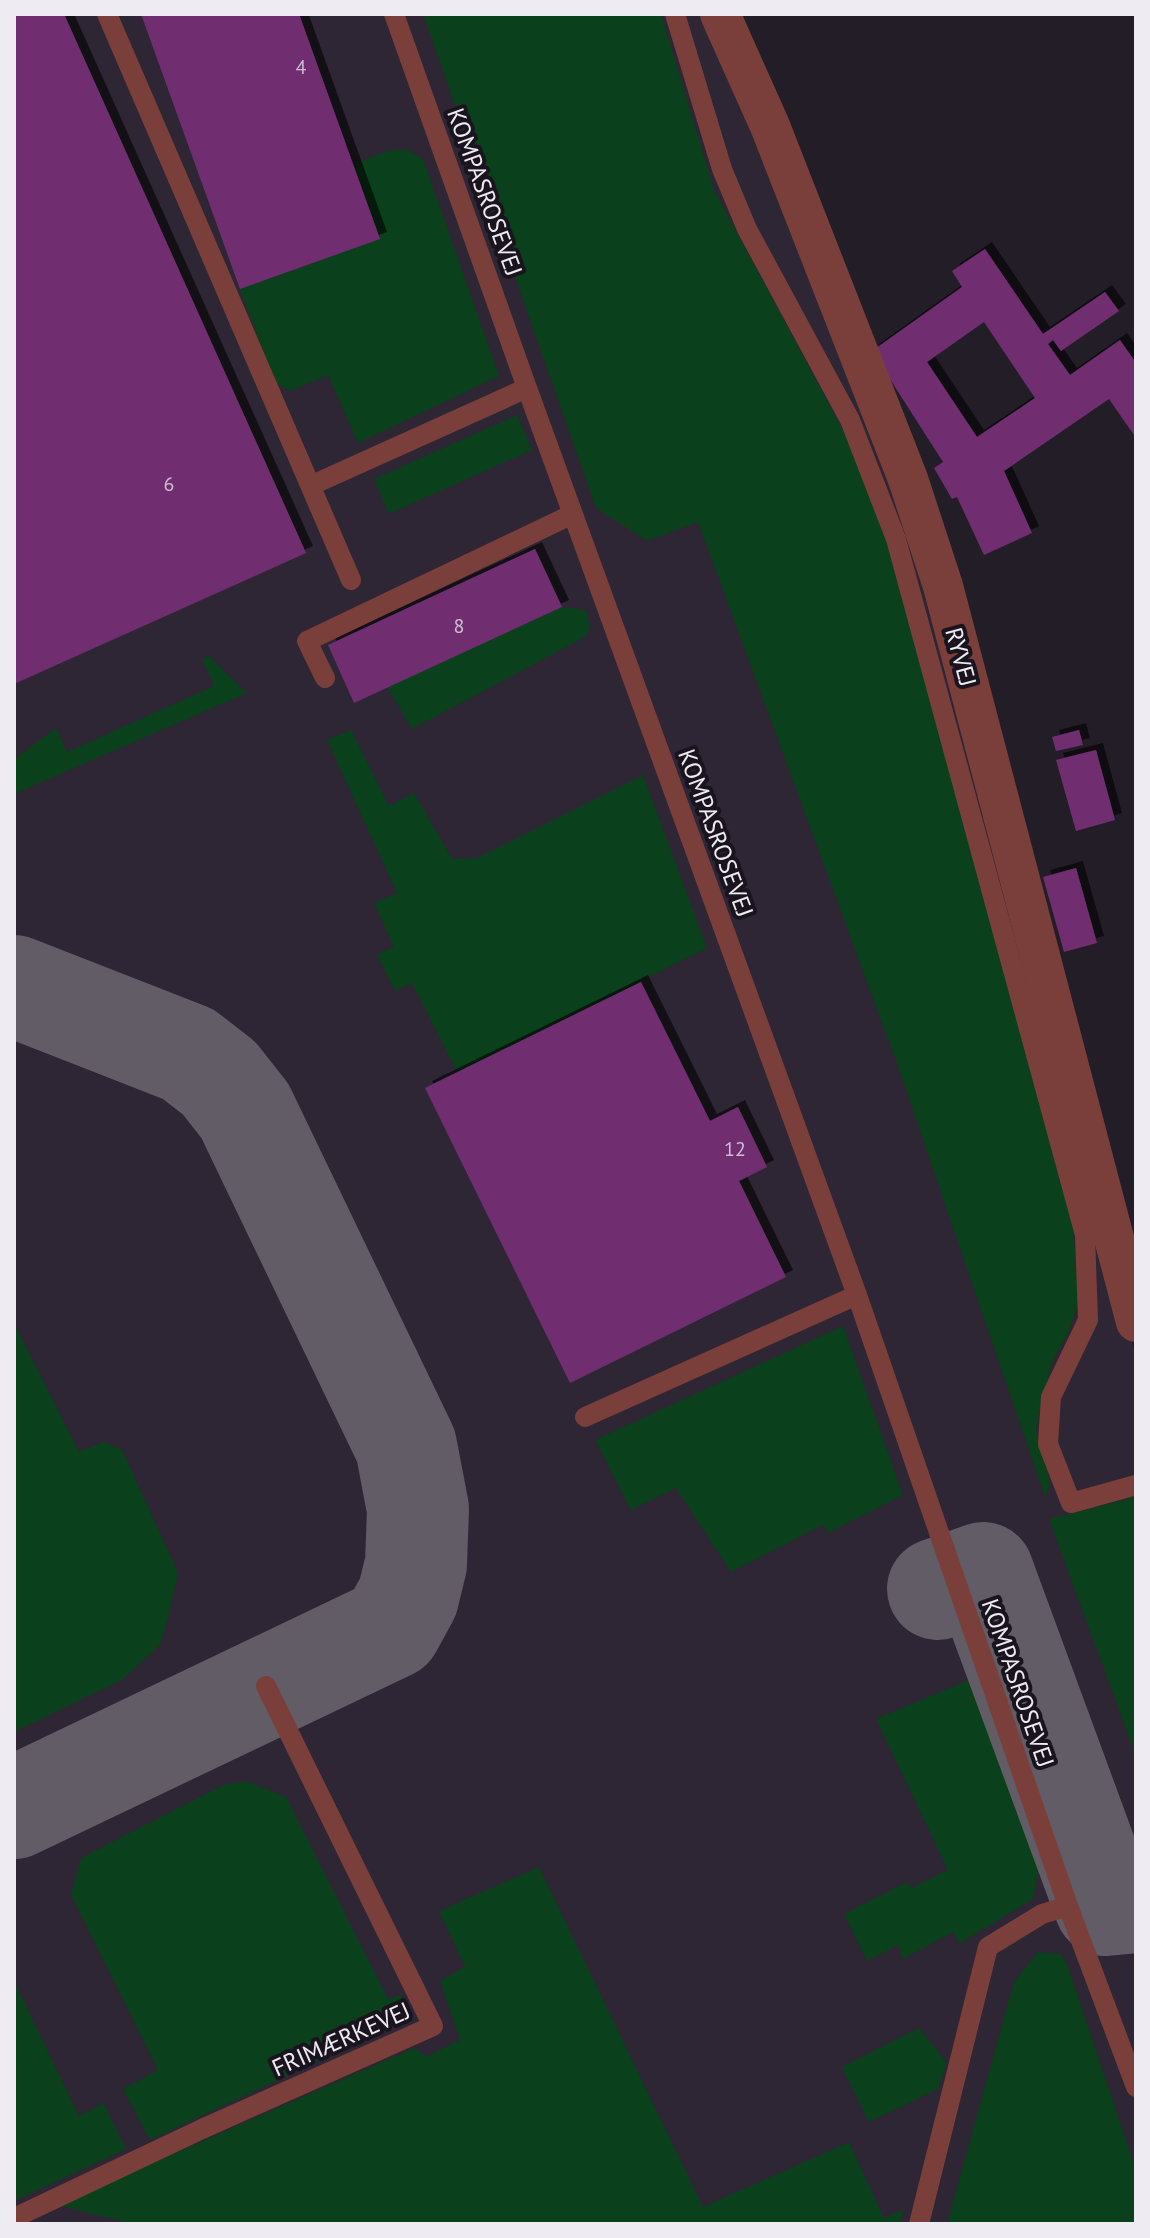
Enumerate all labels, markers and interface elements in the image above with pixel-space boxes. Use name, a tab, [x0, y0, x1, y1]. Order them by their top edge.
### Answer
house number: 4	[296, 54, 307, 80]
street label: KOMPASROSEVEJ	[440, 104, 530, 280]
house number: 6	[164, 471, 174, 497]
house number: 8	[454, 613, 464, 639]
street label: RYVEJ	[938, 624, 984, 690]
street label: KOMPASROSEVEJ	[671, 745, 761, 921]
house number: 12	[724, 1136, 746, 1162]
street label: KOMPASROSEVEJ	[975, 1595, 1061, 1771]
street label: FRIMÆRKEVEJ	[267, 1995, 415, 2083]

